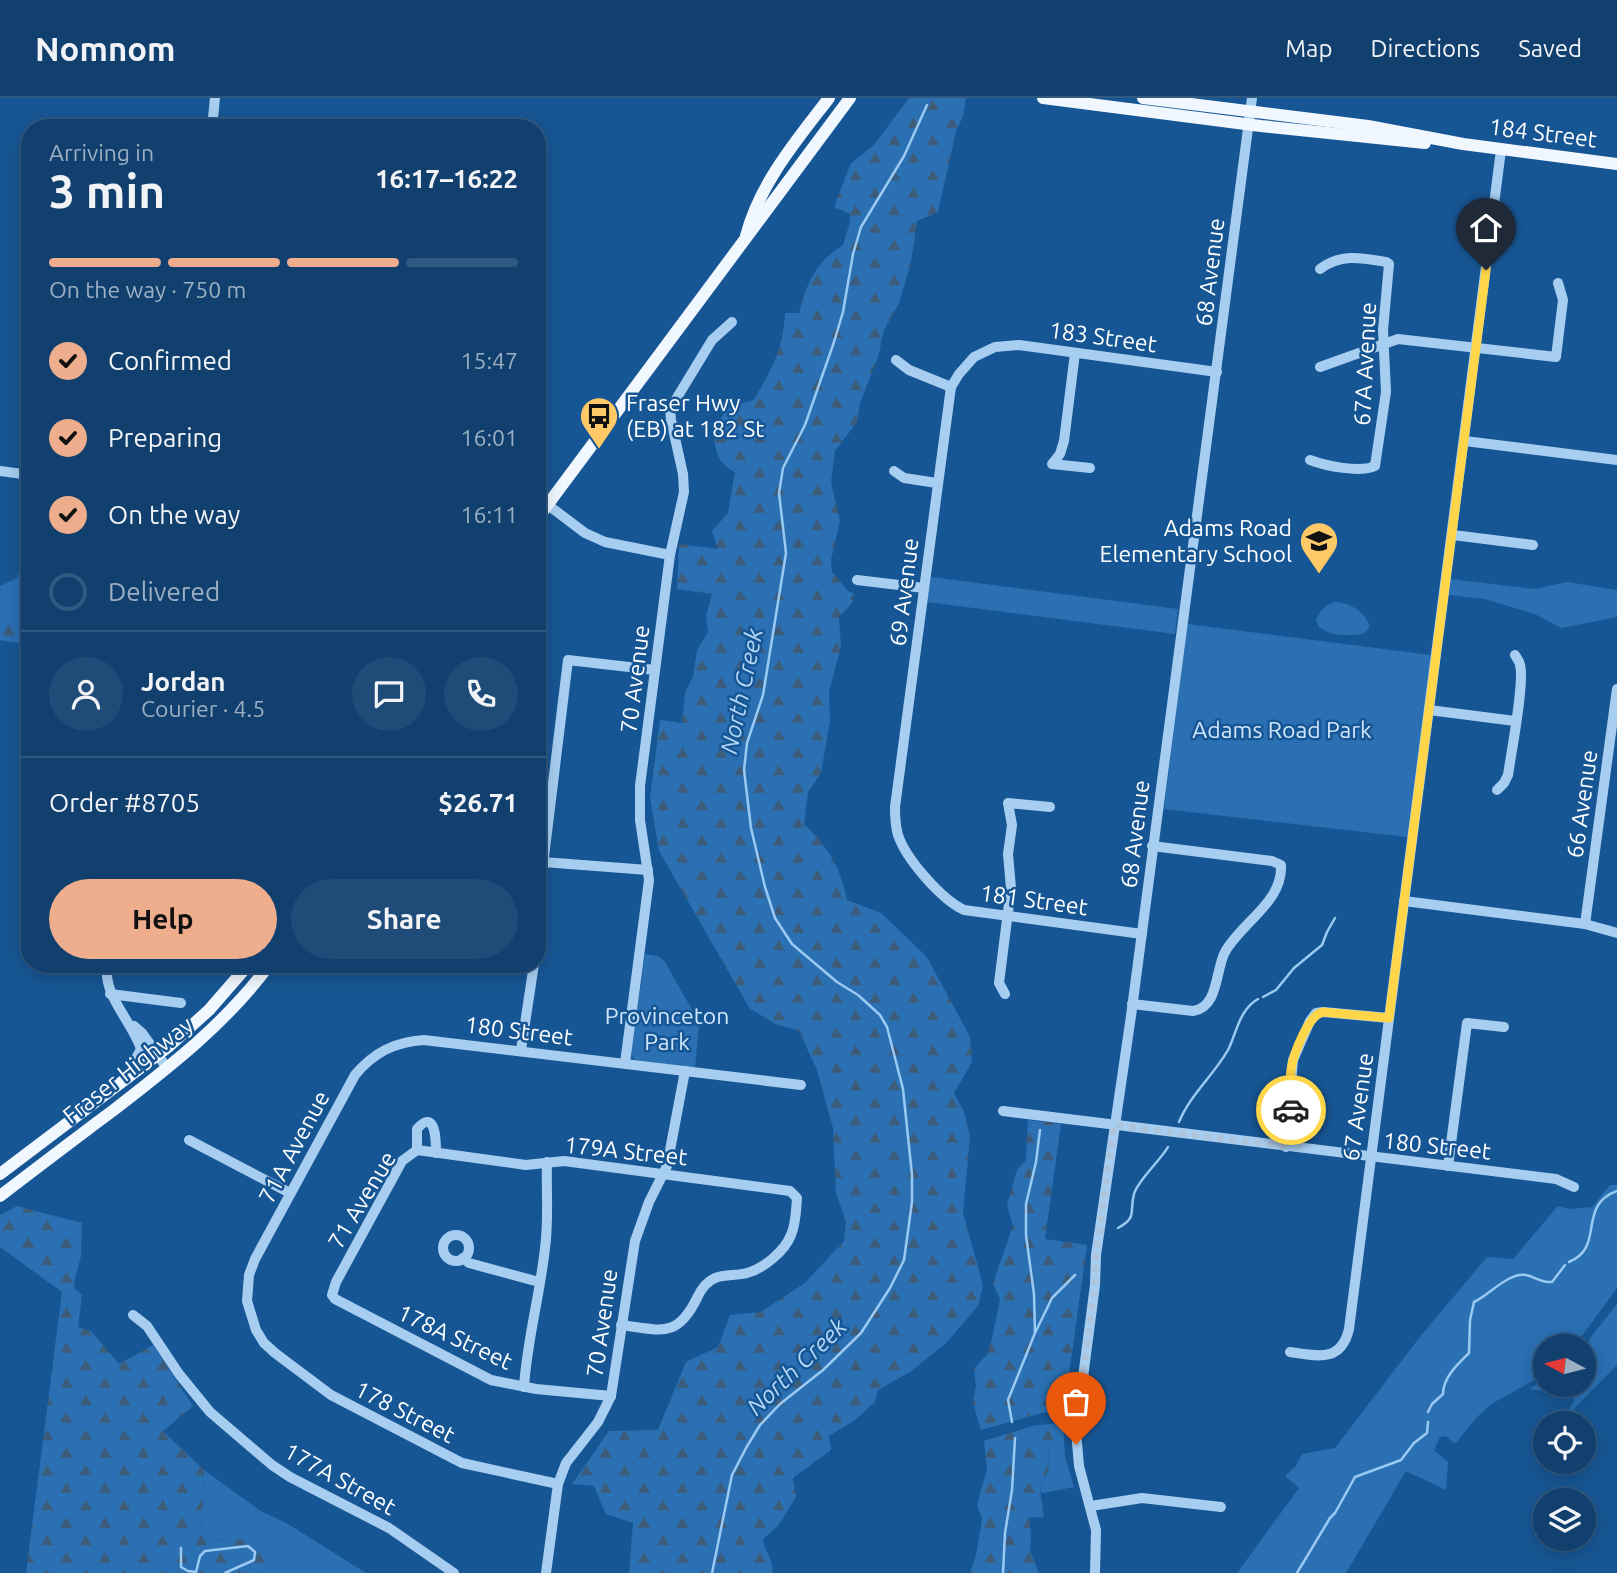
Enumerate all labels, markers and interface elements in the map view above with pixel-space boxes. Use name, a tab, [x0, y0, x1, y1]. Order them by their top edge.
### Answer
text: Nomnom	[35, 30, 176, 67]
text: Map	[1285, 35, 1332, 62]
text: Directions	[1370, 35, 1480, 62]
text: Saved	[1518, 35, 1582, 62]
street label: 184 Street	[1488, 113, 1598, 152]
text: Arriving in	[49, 140, 154, 165]
text: 16:17–16:22	[375, 164, 518, 193]
text: 3 min	[49, 165, 165, 217]
pin	[1456, 198, 1516, 270]
icon: home	[1467, 209, 1505, 247]
street label: 68 Avenue	[1190, 216, 1229, 327]
text: On the way · 750 m	[49, 277, 246, 302]
street label: 67A Avenue	[1349, 302, 1380, 426]
street label: 183 Street	[1048, 317, 1158, 356]
icon: check	[49, 342, 87, 380]
text: Confirmed	[108, 346, 232, 375]
text: 15:47	[460, 348, 518, 373]
place label: Fraser Hwy (EB) at 182 St	[626, 390, 764, 442]
bus stop icon: Fraser Hwy (EB) at 182 St	[578, 395, 620, 450]
icon: check	[49, 419, 87, 457]
text: Preparing	[108, 423, 222, 452]
text: 16:01	[460, 425, 518, 450]
icon: check	[49, 496, 87, 534]
text: On the way	[108, 500, 240, 529]
text: 16:11	[460, 502, 518, 527]
place label: Adams Road Elementary School	[1099, 515, 1292, 566]
school or university icon: Adams Road Elementary School	[1298, 520, 1340, 575]
street label: 69 Avenue	[884, 536, 923, 647]
text: Delivered	[108, 577, 220, 606]
street label: 70 Avenue	[615, 623, 654, 734]
water label: North Creek	[715, 625, 768, 756]
button: person	[49, 657, 123, 731]
button: chat	[352, 657, 426, 731]
button: phone	[444, 657, 518, 731]
text: Jordan	[141, 667, 226, 696]
text: Courier · 4.5	[141, 696, 265, 721]
park label: Adams Road Park	[1192, 717, 1372, 742]
street label: 66 Avenue	[1562, 748, 1601, 859]
street label: 68 Avenue	[1115, 778, 1154, 889]
text: Order #8705	[49, 788, 200, 817]
text: $26.71	[438, 788, 518, 817]
button: Help	[49, 879, 277, 959]
button: Share	[291, 879, 518, 959]
street label: 181 Street	[979, 880, 1089, 919]
park label: Provinceton Park	[605, 1003, 729, 1054]
street label: Fraser Highway	[58, 1011, 197, 1128]
street label: 180 Street	[464, 1011, 574, 1050]
street label: 67 Avenue	[1338, 1051, 1377, 1162]
courier	[1256, 1075, 1326, 1145]
street label: 71A Avenue	[253, 1086, 334, 1207]
icon: car	[1272, 1091, 1310, 1129]
street label: 180 Street	[1382, 1127, 1492, 1164]
street label: 179A Street	[563, 1132, 689, 1169]
street label: 71 Avenue	[323, 1147, 400, 1253]
street label: 70 Avenue	[582, 1267, 621, 1378]
street label: 178A Street	[394, 1299, 516, 1374]
water label: North Creek	[741, 1312, 852, 1421]
north arrow	[1533, 1334, 1596, 1396]
map controls	[1533, 1334, 1596, 1551]
pin	[1046, 1372, 1106, 1444]
street label: 178 Street	[351, 1376, 459, 1447]
icon: bag	[1057, 1383, 1095, 1421]
button: locate	[1533, 1411, 1596, 1474]
street label: 177A Street	[280, 1438, 400, 1519]
button: layers	[1533, 1488, 1596, 1551]

